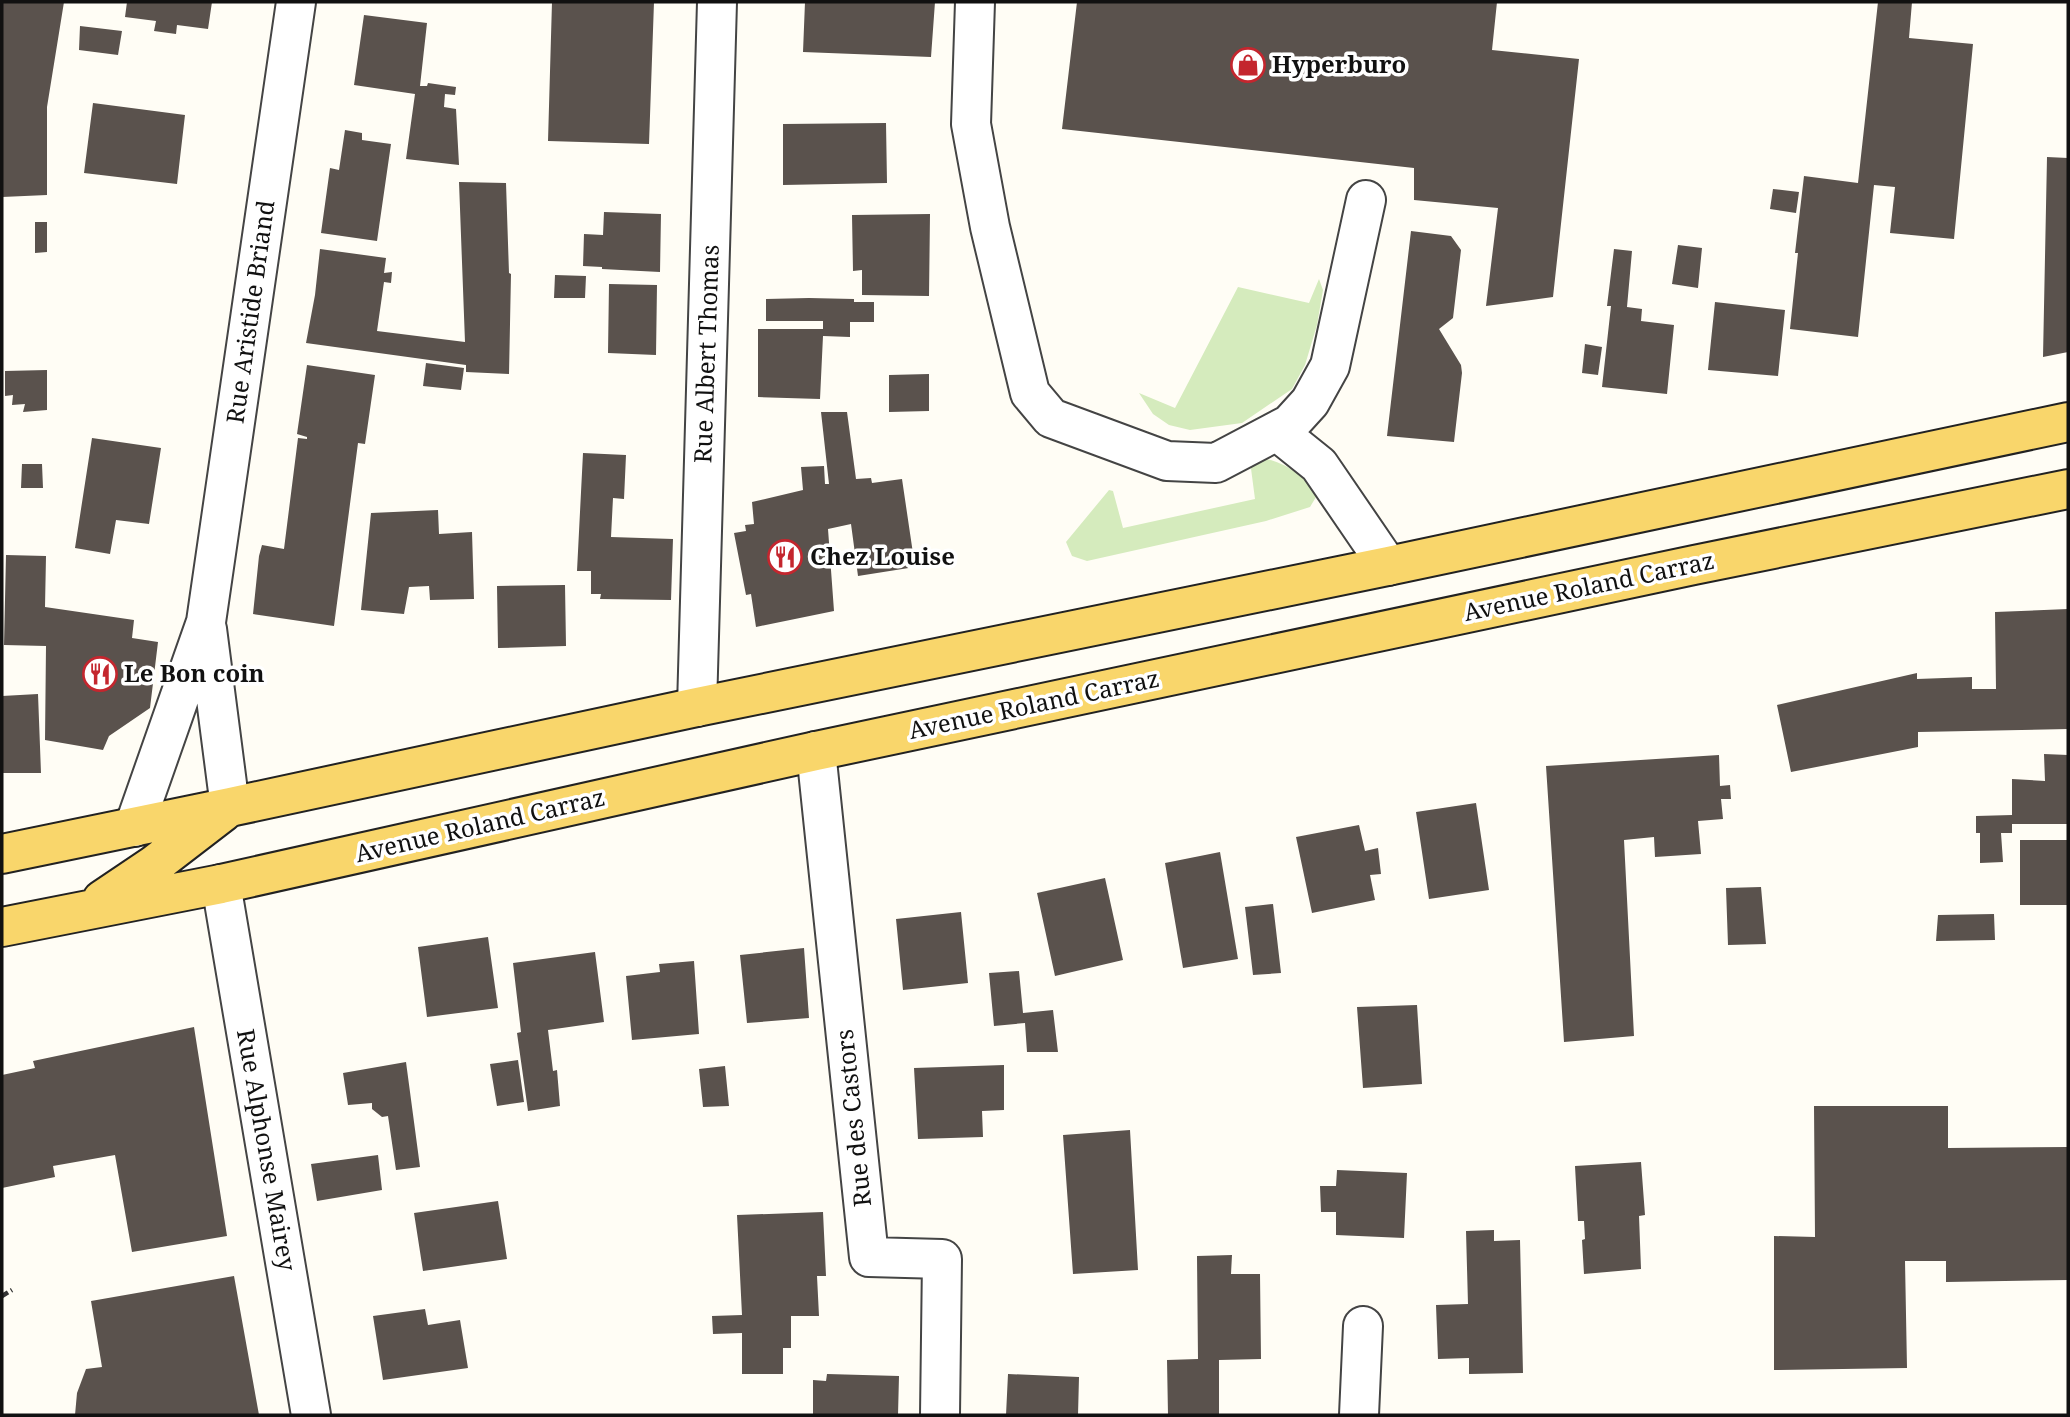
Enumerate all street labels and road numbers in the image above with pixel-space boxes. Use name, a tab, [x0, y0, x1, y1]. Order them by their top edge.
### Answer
street label: Rue Aristide Briand	[218, 198, 282, 426]
street label: Rue Albert Thomas	[685, 244, 726, 464]
street label: Avenue Roland Carraz	[1460, 543, 1717, 628]
street label: Avenue Roland Carraz	[905, 661, 1162, 746]
street label: Avenue Roland Carraz	[352, 780, 608, 869]
street label: Rue Alphonse Mairey	[230, 1026, 305, 1274]
street label: Rue des Castors	[827, 1028, 878, 1208]

